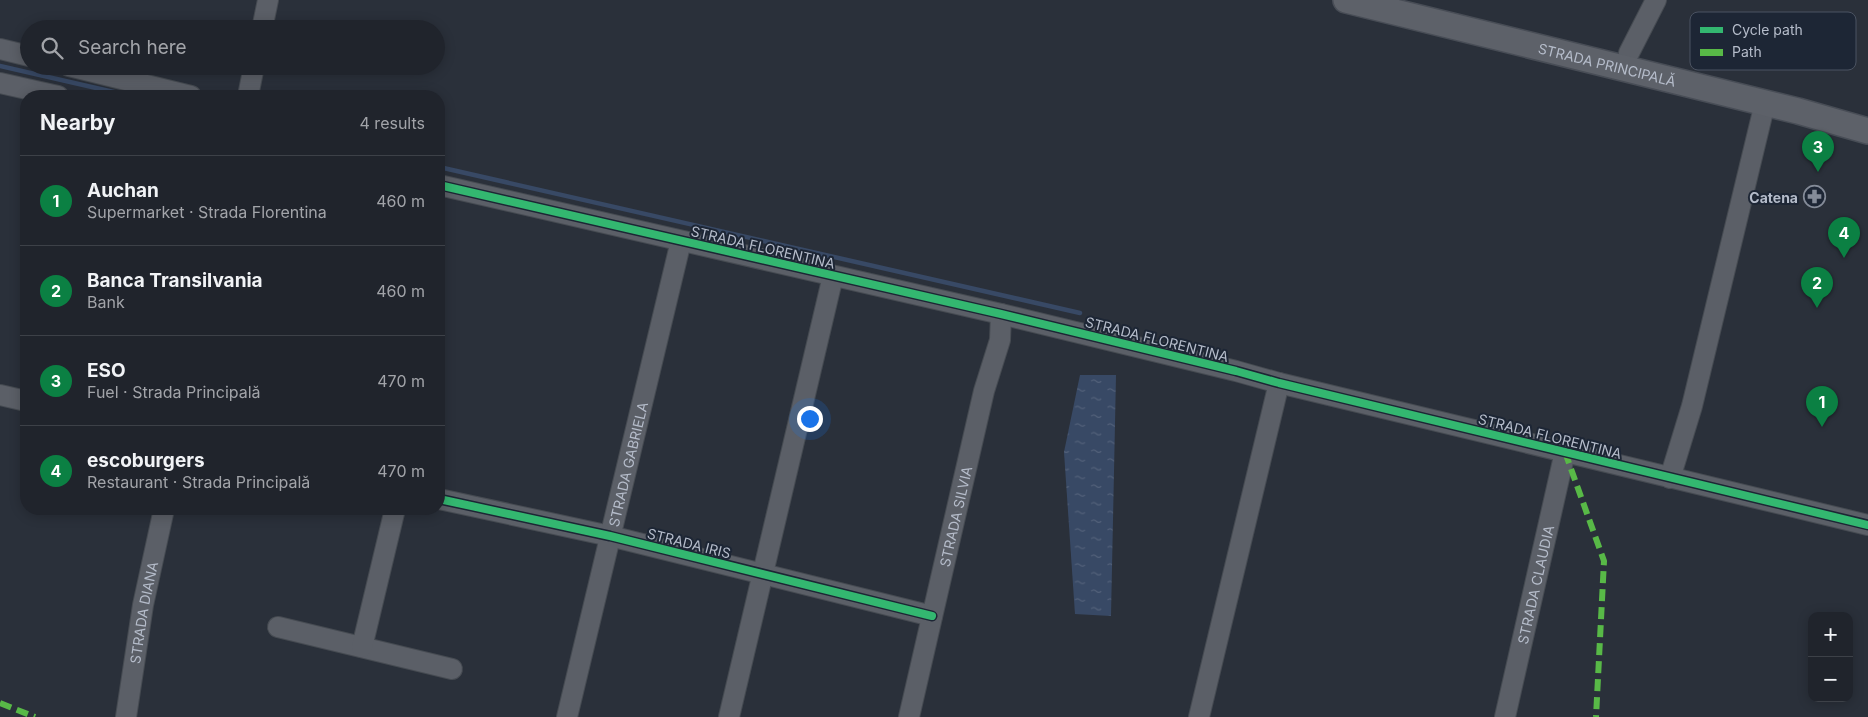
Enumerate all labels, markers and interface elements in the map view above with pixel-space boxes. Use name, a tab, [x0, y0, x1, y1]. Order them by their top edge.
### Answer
legend	[1690, 12, 1856, 70]
search box	[20, 20, 445, 75]
text: Cycle path	[1732, 21, 1803, 38]
icon: search	[38, 34, 66, 62]
text: Search here	[78, 36, 187, 59]
street label: STRADA PRINCIPALĂ	[1537, 39, 1679, 89]
text: Path	[1732, 43, 1762, 60]
text: Nearby	[40, 110, 115, 135]
text: 4 results	[360, 113, 425, 133]
pin: 3	[1802, 131, 1834, 172]
text: Auchan	[87, 179, 159, 202]
pharmacy icon: Catena	[1802, 185, 1826, 209]
place label: Catena	[1749, 189, 1798, 206]
text: 1	[53, 191, 59, 211]
text: 460 m	[376, 191, 425, 211]
text: Supermarket · Strada Florentina	[87, 202, 327, 222]
pin: 4	[1828, 217, 1860, 258]
street label: STRADA FLORENTINA	[689, 222, 837, 272]
pin: 2	[1801, 267, 1833, 308]
text: Banca Transilvania	[87, 269, 263, 292]
text: 2	[51, 281, 61, 301]
text: 460 m	[376, 281, 425, 301]
text: Bank	[87, 292, 125, 312]
street label: STRADA FLORENTINA	[1083, 313, 1231, 365]
text: ESO	[87, 359, 126, 382]
text: 3	[51, 371, 61, 391]
text: 470 m	[377, 371, 425, 391]
text: Fuel · Strada Principală	[87, 382, 261, 402]
pin: 1	[1806, 386, 1838, 427]
street label: STRADA GABRIELA	[604, 400, 651, 528]
your location	[797, 406, 823, 432]
street label: STRADA FLORENTINA	[1476, 410, 1624, 462]
text: escoburgers	[87, 449, 205, 472]
text: 4	[51, 461, 61, 481]
text: 470 m	[377, 461, 425, 481]
street label: STRADA SILVIA	[935, 464, 975, 568]
text: Restaurant · Strada Principală	[87, 472, 310, 492]
street label: STRADA CLAUDIA	[1513, 523, 1557, 645]
street label: STRADA IRIS	[646, 524, 733, 562]
street label: STRADA DIANA	[126, 559, 161, 665]
map controls	[1808, 612, 1853, 702]
button: +	[1808, 612, 1853, 657]
button: −	[1808, 657, 1853, 702]

